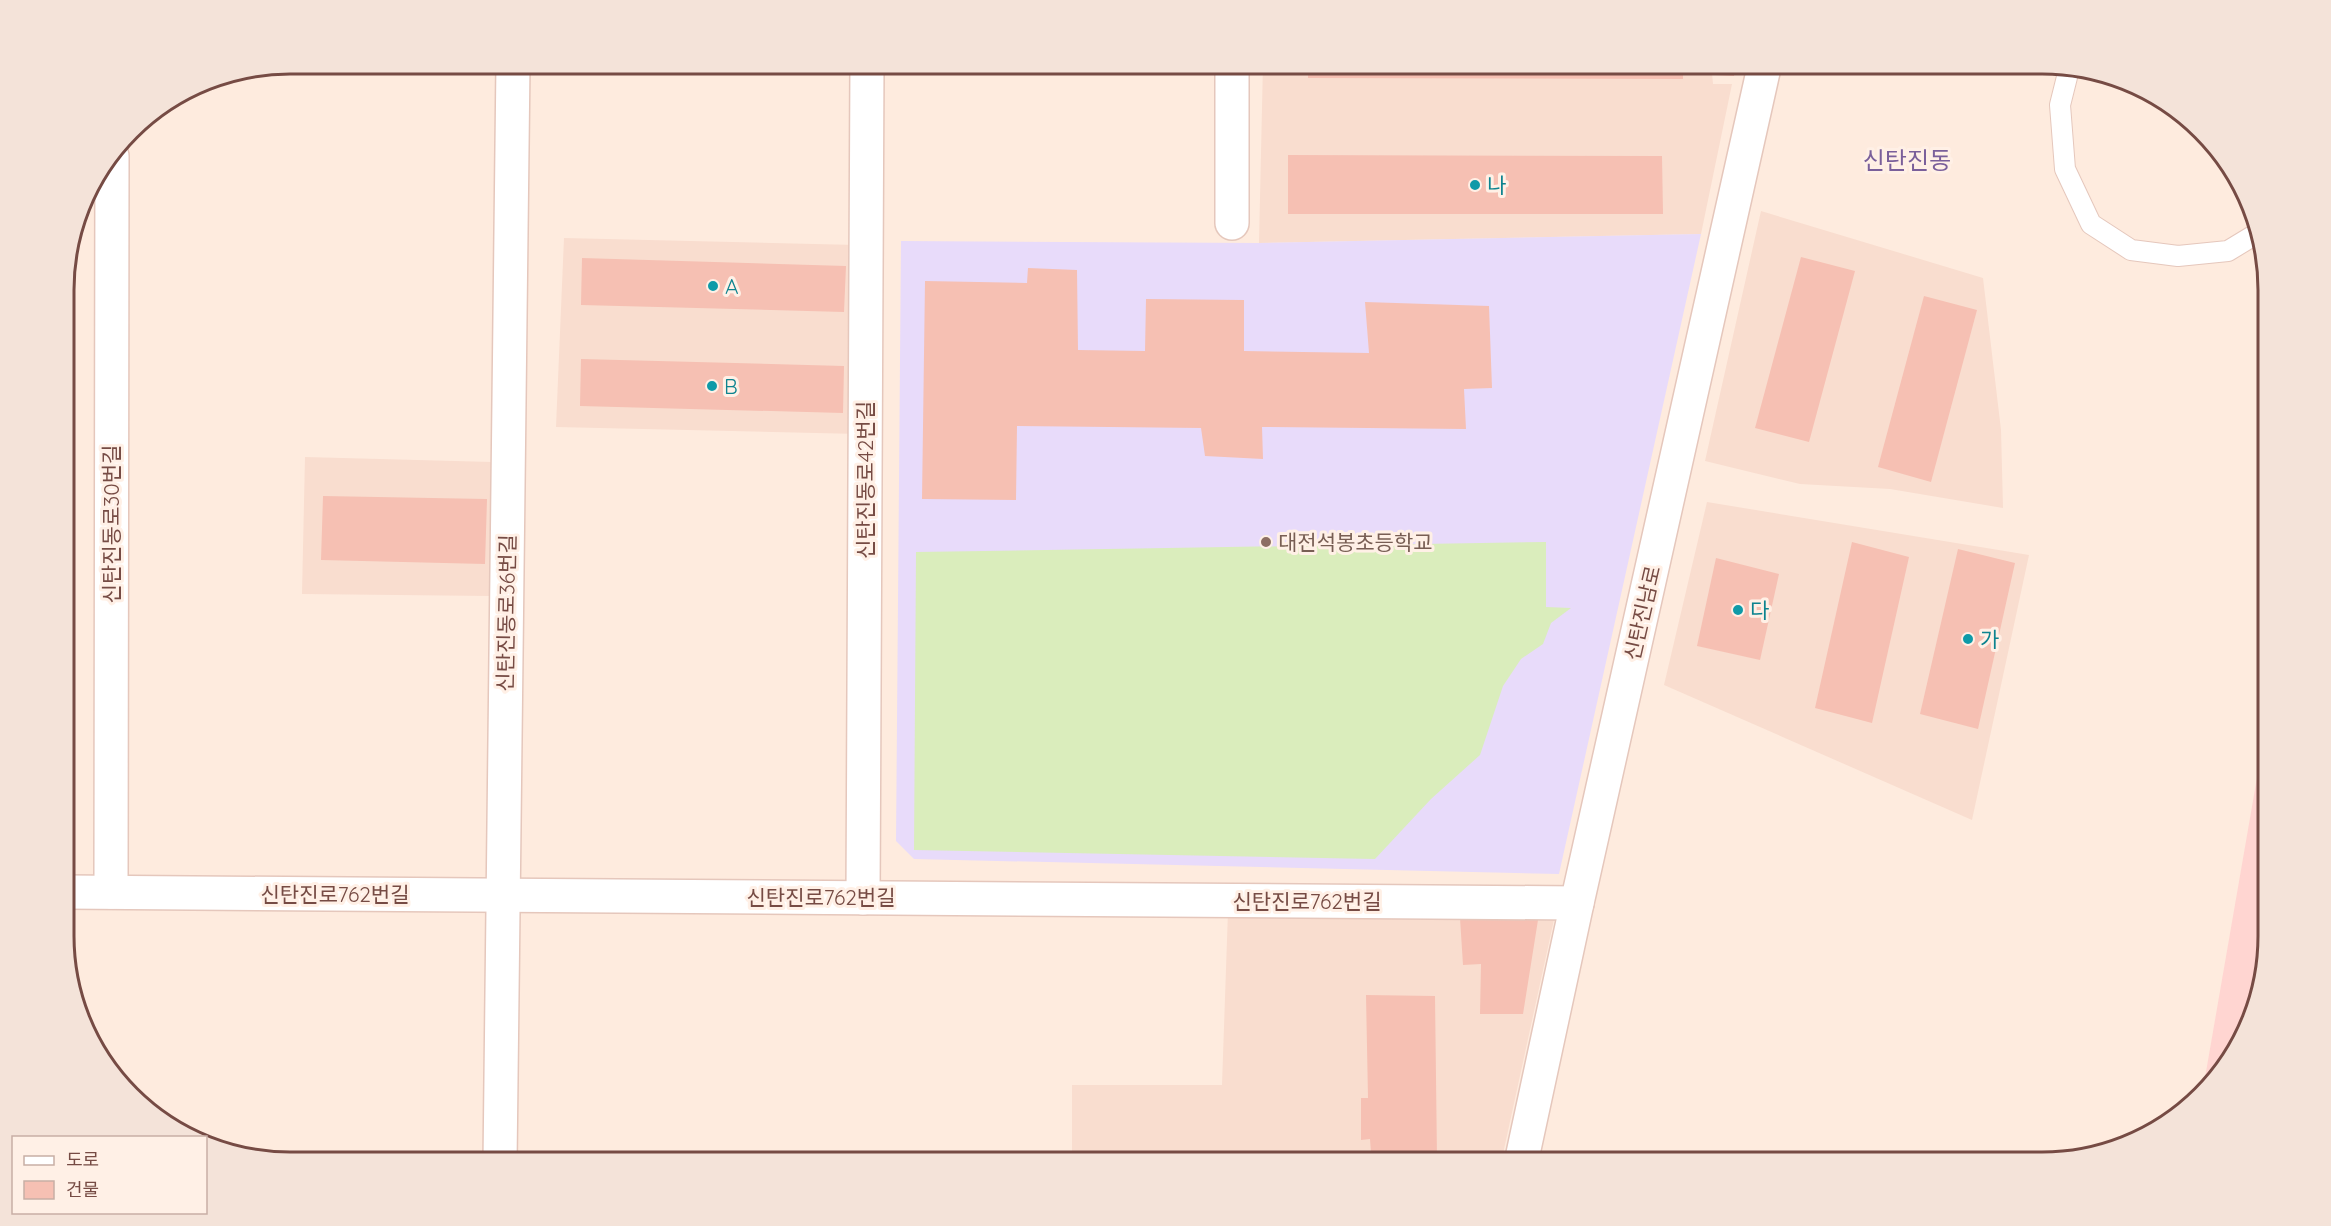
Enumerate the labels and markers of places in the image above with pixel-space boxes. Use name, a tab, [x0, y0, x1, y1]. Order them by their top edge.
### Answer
place label: 나	[1487, 172, 1506, 198]
marker: 나	[1468, 178, 1482, 192]
place label: A	[725, 273, 739, 299]
marker: A	[706, 279, 720, 293]
place label: B	[724, 373, 738, 399]
marker: B	[705, 379, 719, 393]
place label: 대전석봉초등학교	[1278, 529, 1433, 555]
marker: 대전석봉초등학교	[1259, 535, 1273, 549]
place label: 다	[1750, 597, 1769, 623]
marker: 다	[1731, 603, 1745, 617]
place label: 가	[1980, 626, 1999, 652]
marker: 가	[1961, 632, 1975, 646]

